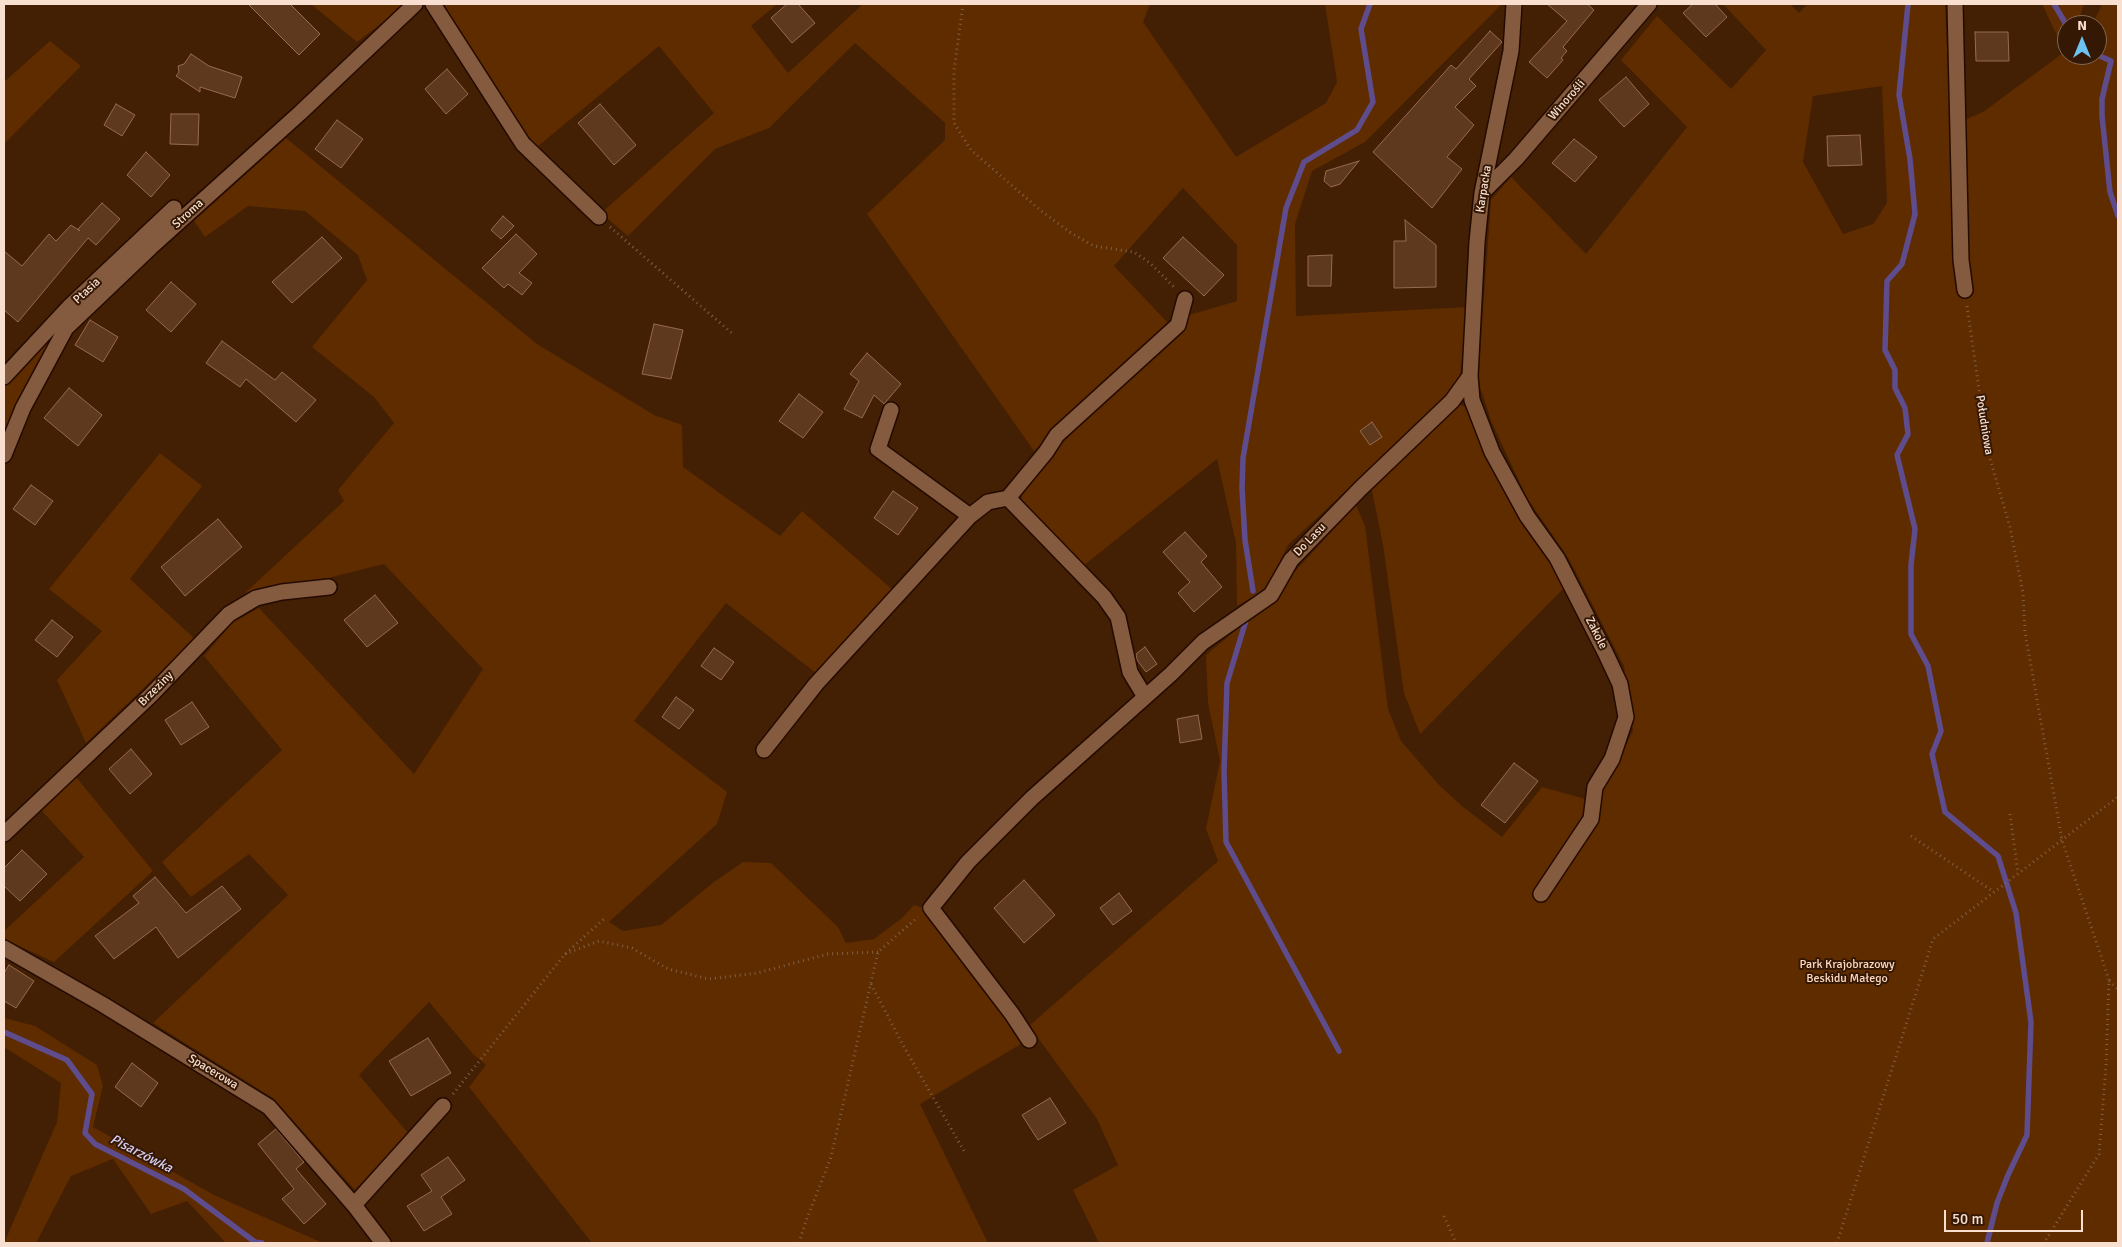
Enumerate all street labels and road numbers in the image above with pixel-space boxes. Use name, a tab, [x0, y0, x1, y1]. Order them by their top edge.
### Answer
street label: Winorośli	[1546, 77, 1588, 123]
street label: Karpacka	[1473, 164, 1495, 214]
street label: Stroma	[169, 196, 207, 232]
street label: Ptasia	[70, 275, 104, 307]
street label: Południowa	[1972, 394, 1996, 456]
street label: Do Lasu	[1291, 520, 1329, 560]
street label: Zakole	[1582, 615, 1610, 651]
street label: Brzeziny	[136, 669, 176, 709]
street label: Spacerowa	[185, 1052, 241, 1092]

